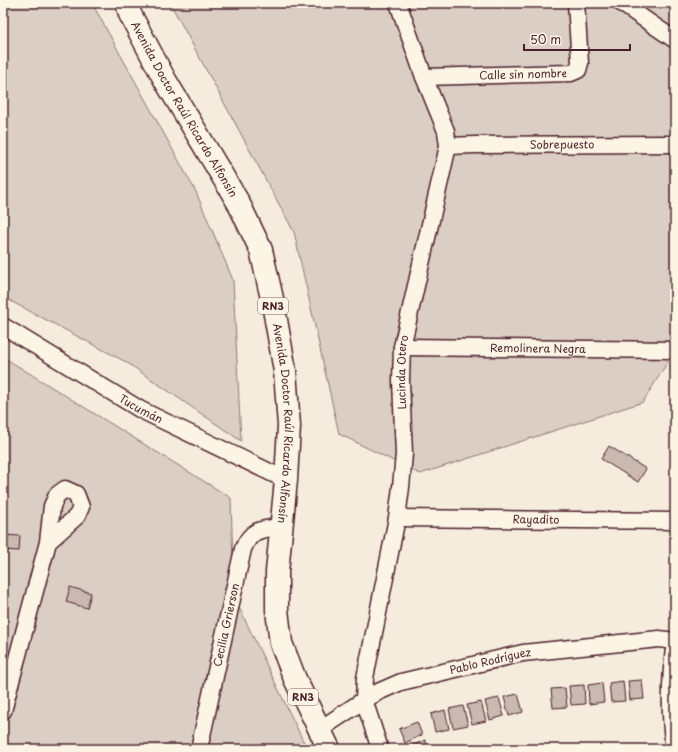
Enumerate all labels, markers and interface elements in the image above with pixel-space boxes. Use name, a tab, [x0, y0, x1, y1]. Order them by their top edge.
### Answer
street label: Avenida Doctor Raúl Ricardo Alfonsín	[127, 18, 242, 200]
scale bar	[524, 26, 630, 52]
text: 50 m	[530, 30, 561, 48]
street label: Calle sin nombre	[479, 64, 568, 83]
street label: Sobrepuesto	[530, 135, 594, 153]
road number: RN3	[258, 298, 288, 314]
street label: Avenida Doctor Raúl Ricardo Alfonsín	[269, 322, 298, 524]
street label: Lucinda Otero	[392, 333, 412, 410]
street label: Remolinera Negra	[490, 339, 586, 357]
street label: Tucumán	[116, 390, 166, 427]
street label: Rayadito	[512, 510, 560, 528]
street label: Cecilia Grierson	[208, 581, 243, 668]
street label: Pablo Rodríguez	[448, 643, 532, 678]
road number: RN3	[288, 689, 318, 705]

